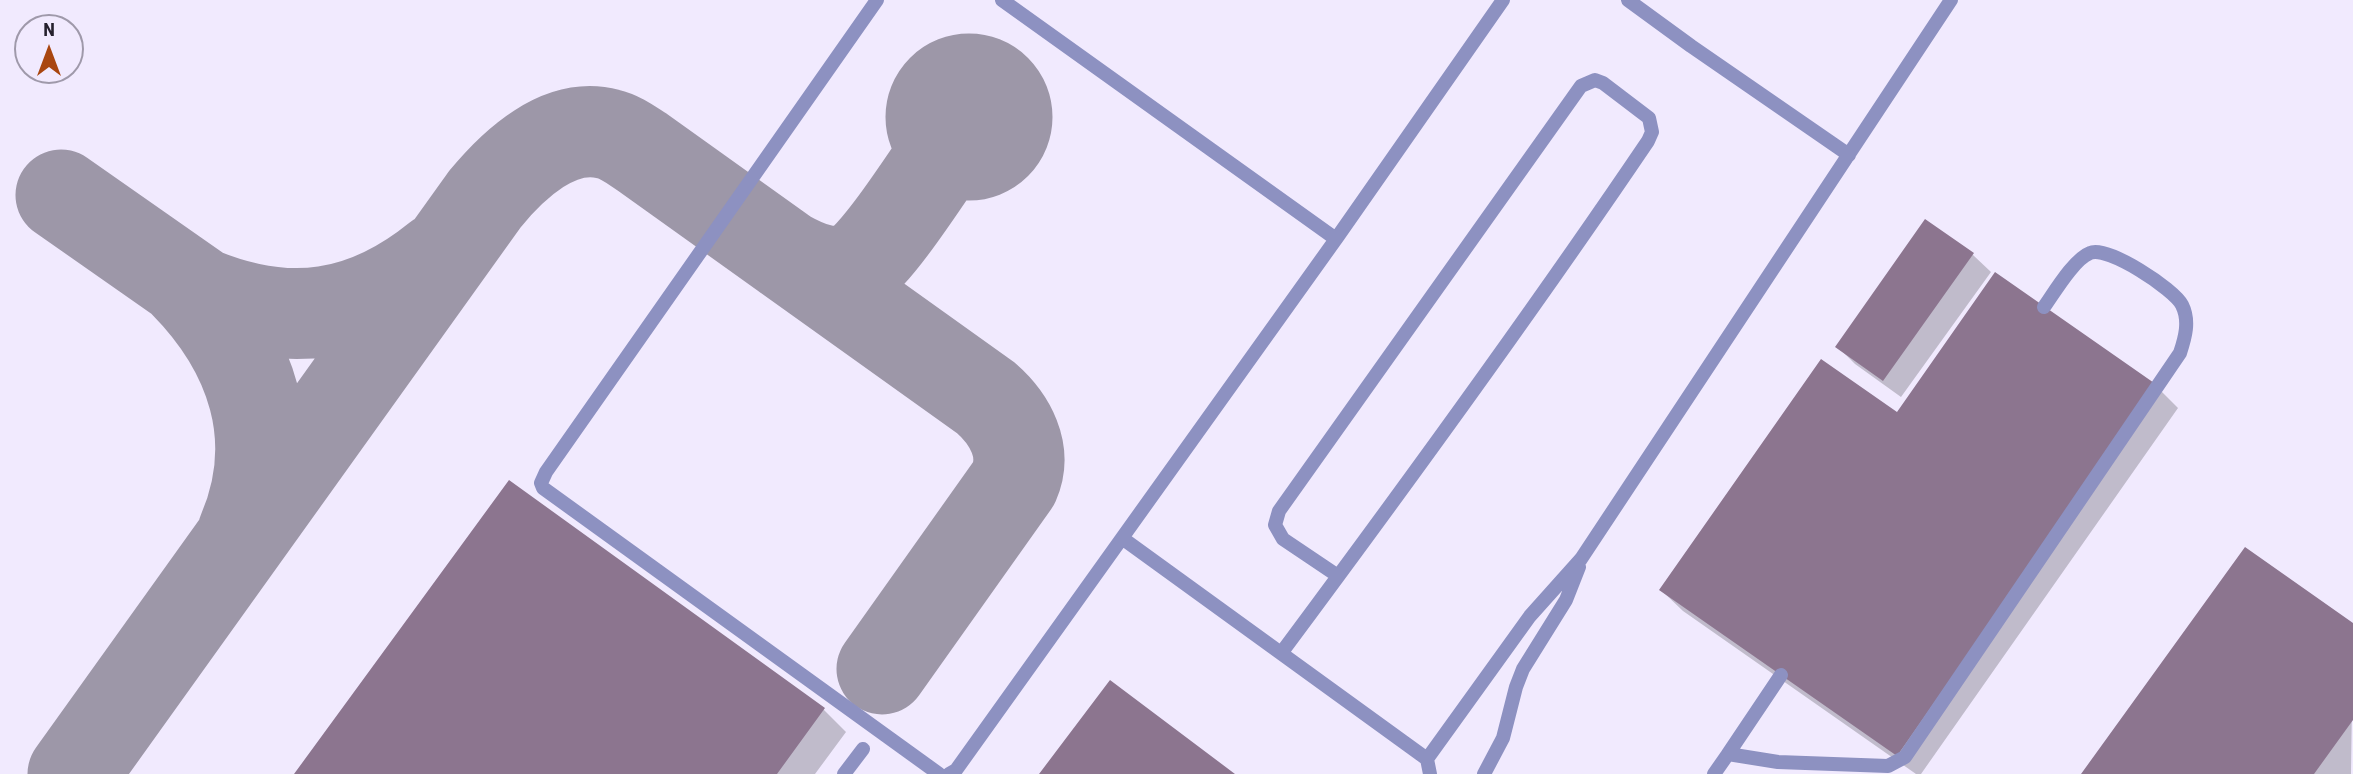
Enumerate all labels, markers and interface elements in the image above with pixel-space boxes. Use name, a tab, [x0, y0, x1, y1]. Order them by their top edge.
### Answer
north arrow	[14, 14, 84, 84]
text: N	[43, 18, 55, 41]

